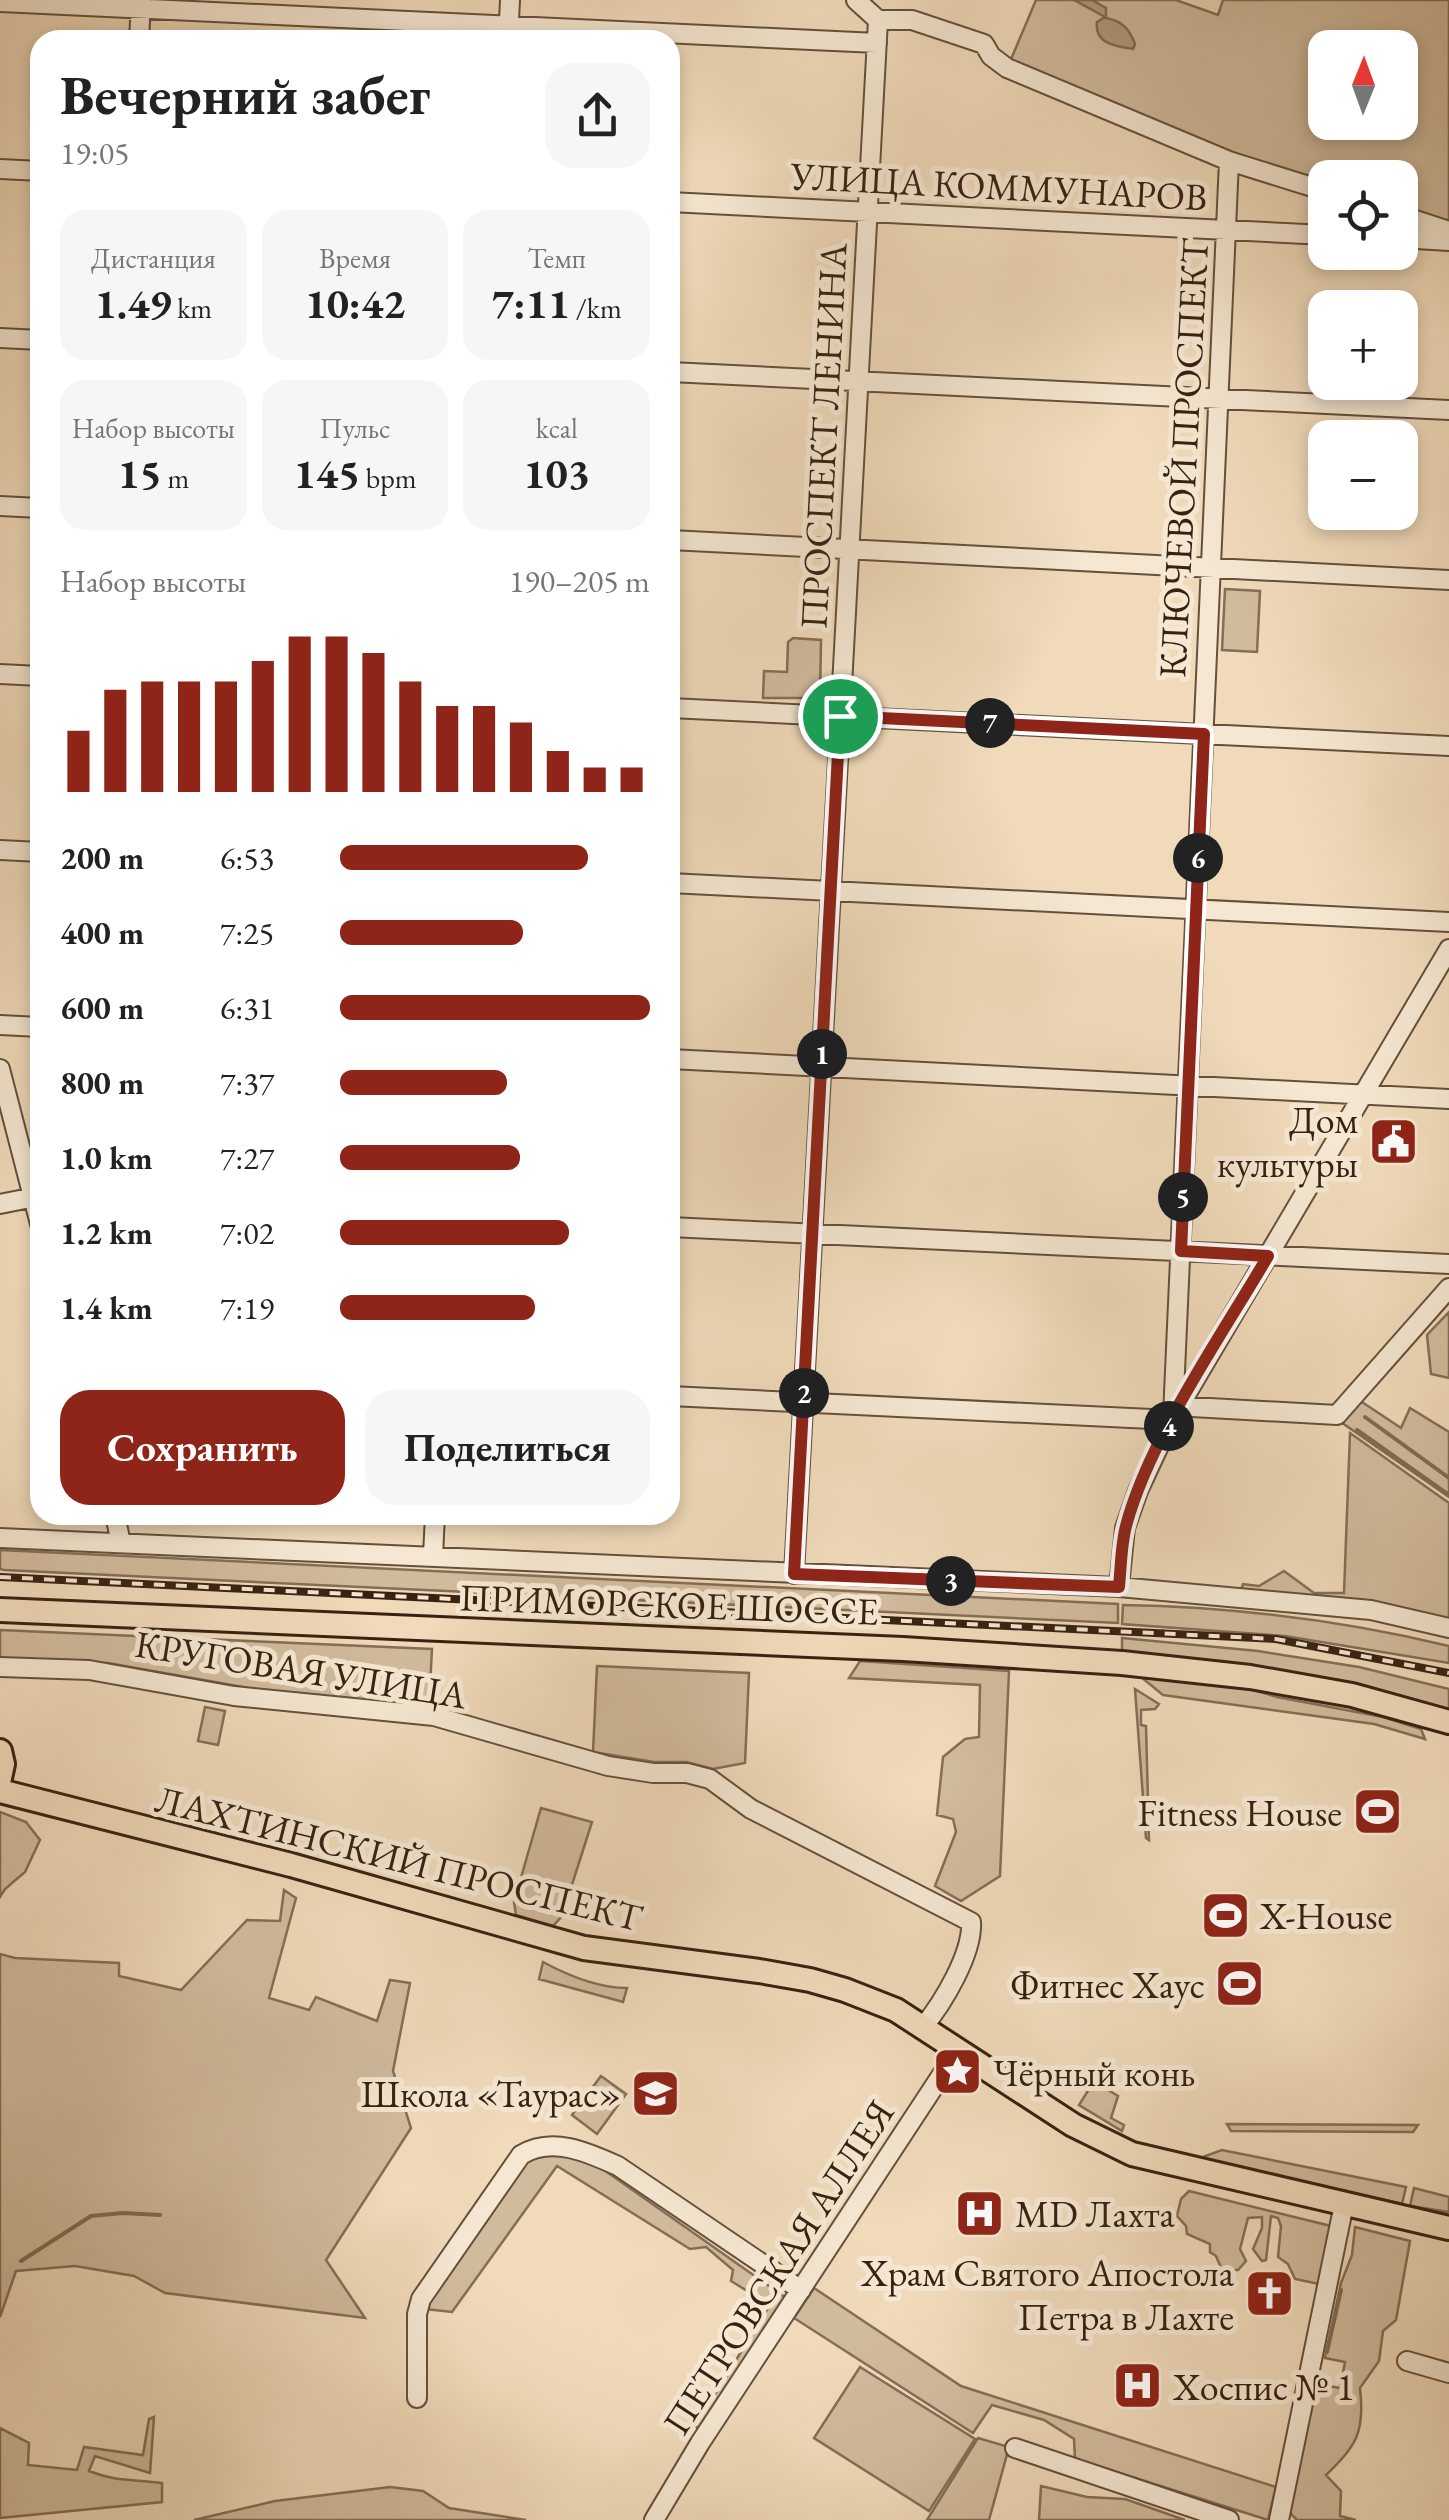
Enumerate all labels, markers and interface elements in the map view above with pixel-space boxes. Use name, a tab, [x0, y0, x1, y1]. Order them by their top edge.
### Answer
north arrow	[1308, 30, 1418, 140]
map controls	[1308, 30, 1418, 530]
text: Вечерний забег	[60, 59, 430, 130]
button: share	[545, 63, 650, 168]
text: 19:05	[60, 132, 129, 174]
street label: УЛИЦА КОММУНАРОВ	[789, 151, 1208, 221]
button: locate	[1308, 160, 1418, 270]
street label: КЛЮЧЕВОЙ ПРОСПЕКТ	[1147, 237, 1219, 679]
text: Дистанция	[91, 240, 216, 276]
text: Время	[319, 240, 391, 276]
text: Темп	[528, 240, 586, 276]
street label: ПРОСПЕКТ ЛЕНИНА	[788, 241, 858, 630]
text: 1.49	[95, 276, 172, 331]
text: 10:42	[305, 276, 405, 331]
text: 7:11	[492, 276, 570, 331]
text: km	[172, 290, 212, 326]
text: /km	[570, 290, 622, 326]
button: +	[1308, 290, 1418, 400]
text: Набор высоты	[72, 410, 235, 446]
text: Пульс	[320, 410, 390, 446]
text: kcal	[536, 410, 578, 446]
button: −	[1308, 420, 1418, 530]
text: 15	[117, 446, 162, 501]
text: 145	[293, 446, 360, 501]
text: 103	[523, 446, 590, 501]
text: m	[162, 460, 189, 496]
text: bpm	[360, 460, 416, 496]
text: Набор высоты	[60, 560, 246, 602]
text: 190–205 m	[509, 560, 650, 602]
pin	[798, 674, 883, 759]
icon: arrive	[813, 689, 868, 744]
pin: 7	[965, 698, 1015, 748]
text: 7	[983, 705, 997, 741]
pin: 6	[1173, 833, 1223, 883]
text: 200 m	[60, 837, 144, 879]
text: 6:53	[220, 837, 274, 879]
text: 6	[1191, 840, 1205, 876]
text: 400 m	[60, 912, 144, 954]
text: 7:25	[220, 912, 274, 954]
text: 600 m	[60, 987, 144, 1029]
text: 6:31	[220, 987, 274, 1029]
pin: 1	[797, 1029, 847, 1079]
text: 1	[815, 1036, 829, 1072]
text: 800 m	[60, 1062, 144, 1104]
text: 7:37	[220, 1062, 274, 1104]
place label: Дом культуры	[1217, 1095, 1358, 1188]
public building icon: Дом культуры	[1367, 1115, 1419, 1167]
text: 1.0 km	[60, 1137, 153, 1179]
text: 7:27	[220, 1137, 274, 1179]
pin: 5	[1158, 1172, 1208, 1222]
text: 5	[1176, 1179, 1190, 1215]
text: 1.2 km	[60, 1212, 153, 1254]
text: 7:02	[220, 1212, 274, 1254]
text: 1.4 km	[60, 1287, 153, 1329]
text: 7:19	[220, 1287, 274, 1329]
pin: 2	[779, 1368, 829, 1418]
text: 2	[797, 1375, 811, 1411]
button: Сохранить	[60, 1390, 345, 1505]
button: Поделиться	[365, 1390, 650, 1505]
pin: 4	[1144, 1401, 1194, 1451]
text: 4	[1162, 1408, 1176, 1444]
pin: 3	[926, 1556, 976, 1606]
text: 3	[944, 1563, 958, 1599]
street label: ПРИМОРСКОЕ ШОССЕ	[459, 1572, 879, 1636]
street label: КРУГОВАЯ УЛИЦА	[132, 1619, 471, 1719]
street label: ЛАХТИНСКИЙ ПРОСПЕКТ	[151, 1774, 648, 1942]
sports icon: Fitness House	[1351, 1786, 1403, 1838]
place label: Fitness House	[1138, 1788, 1342, 1837]
sports icon: X-House	[1199, 1889, 1251, 1941]
place label: X-House	[1259, 1891, 1392, 1940]
sports icon: Фитнес Хаус	[1214, 1958, 1266, 2010]
place label: Фитнес Хаус	[1010, 1960, 1205, 2009]
place icon: Чёрный конь	[932, 2046, 984, 2098]
place label: Чёрный конь	[993, 2048, 1195, 2097]
school or university icon: Школа «Таурас»	[630, 2067, 682, 2119]
place label: Школа «Таурас»	[361, 2069, 621, 2118]
street label: ПЕТРОВСКАЯ АЛЛЕЯ	[651, 2090, 905, 2444]
hospital icon: MD Лахта	[954, 2187, 1006, 2239]
place label: MD Лахта	[1015, 2189, 1176, 2238]
place label: Храм Святого Апостола Петра в Лахте	[860, 2248, 1235, 2341]
church icon: Храм Святого Апостола Петра в Лахте	[1243, 2268, 1295, 2320]
hospital icon: Хоспис № 1	[1112, 2360, 1164, 2412]
place label: Хоспис № 1	[1172, 2362, 1355, 2411]

